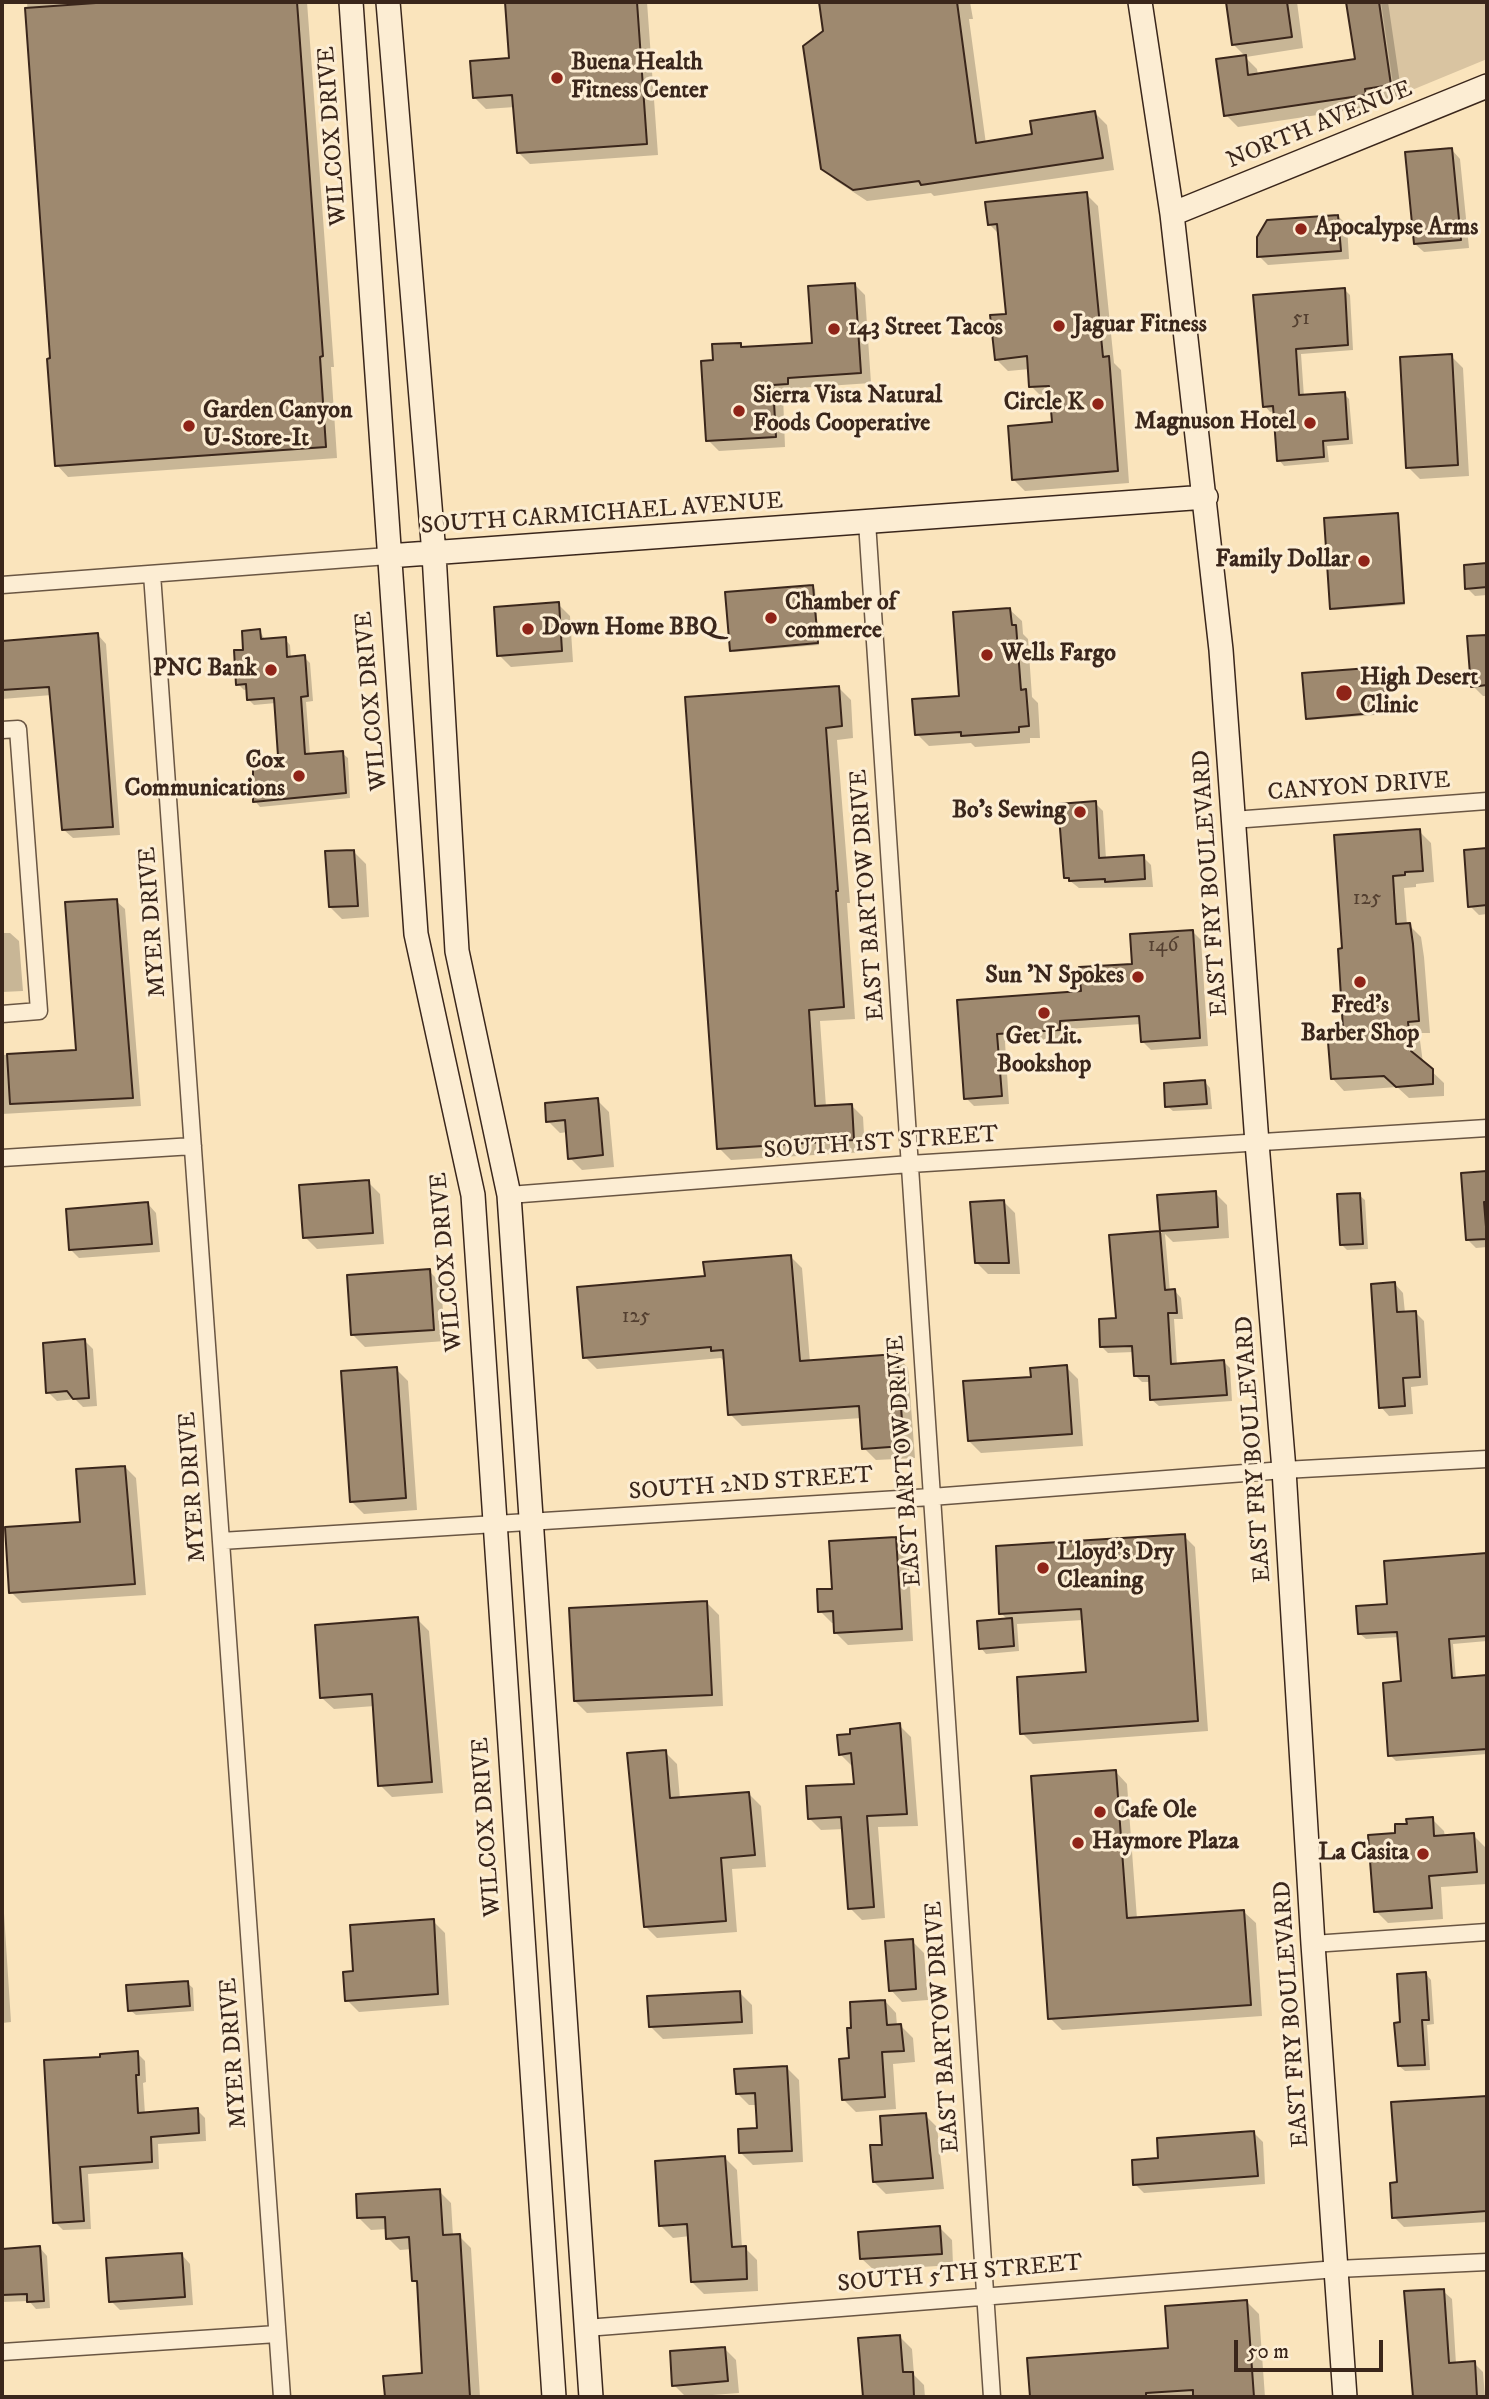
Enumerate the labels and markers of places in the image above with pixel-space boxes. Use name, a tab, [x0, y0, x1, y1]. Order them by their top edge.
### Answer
place label: Buena Health Fitness Center	[571, 50, 708, 106]
marker: Buena Health Fitness Center	[549, 70, 565, 86]
place label: Apocalypse Arms	[1315, 215, 1478, 243]
marker: Apocalypse Arms	[1293, 221, 1309, 237]
place label: Jaguar Fitness	[1073, 312, 1207, 340]
place label: 143 Street Tacos	[848, 315, 1003, 343]
marker: Jaguar Fitness	[1051, 318, 1067, 334]
marker: 143 Street Tacos	[826, 321, 842, 337]
place label: Sierra Vista Natural Foods Cooperative	[753, 383, 942, 439]
place label: Circle K	[1004, 390, 1084, 418]
marker: Circle K	[1090, 396, 1106, 412]
place label: Garden Canyon U-Store-It	[203, 398, 352, 454]
marker: Sierra Vista Natural Foods Cooperative	[731, 403, 747, 419]
place label: Magnuson Hotel	[1135, 409, 1296, 437]
marker: Magnuson Hotel	[1302, 415, 1318, 431]
marker: Garden Canyon U-Store-It	[181, 418, 197, 434]
place label: Family Dollar	[1215, 547, 1350, 575]
marker: Family Dollar	[1356, 553, 1372, 569]
place label: Chamber of commerce	[785, 590, 896, 646]
marker: Chamber of commerce	[763, 610, 779, 626]
place label: Down Home BBQ	[542, 615, 717, 643]
marker: Down Home BBQ	[520, 621, 536, 637]
place label: Wells Fargo	[1001, 641, 1116, 669]
marker: Wells Fargo	[979, 647, 995, 663]
place label: PNC Bank	[153, 656, 257, 684]
marker: PNC Bank	[263, 662, 279, 678]
place label: High Desert Clinic	[1360, 665, 1478, 721]
marker: High Desert Clinic	[1334, 683, 1354, 703]
place label: Cox Communications	[124, 748, 285, 804]
marker: Cox Communications	[291, 768, 307, 784]
place label: Bo's Sewing	[952, 798, 1066, 826]
marker: Bo's Sewing	[1072, 804, 1088, 820]
place label: Sun 'N Spokes	[985, 963, 1124, 991]
marker: Sun 'N Spokes	[1130, 969, 1146, 985]
marker: Fred's Barber Shop	[1352, 974, 1368, 990]
place label: Fred's Barber Shop	[1301, 993, 1419, 1049]
marker: Get Lit. Bookshop	[1036, 1005, 1052, 1021]
place label: Get Lit. Bookshop	[997, 1024, 1091, 1080]
place label: Lloyd's Dry Cleaning	[1057, 1540, 1174, 1596]
marker: Lloyd's Dry Cleaning	[1035, 1560, 1051, 1576]
place label: Cafe Ole	[1114, 1798, 1197, 1826]
marker: Cafe Ole	[1092, 1804, 1108, 1820]
place label: Haymore Plaza	[1092, 1829, 1239, 1857]
marker: Haymore Plaza	[1070, 1835, 1086, 1851]
place label: La Casita	[1318, 1840, 1409, 1868]
marker: La Casita	[1415, 1846, 1431, 1862]

